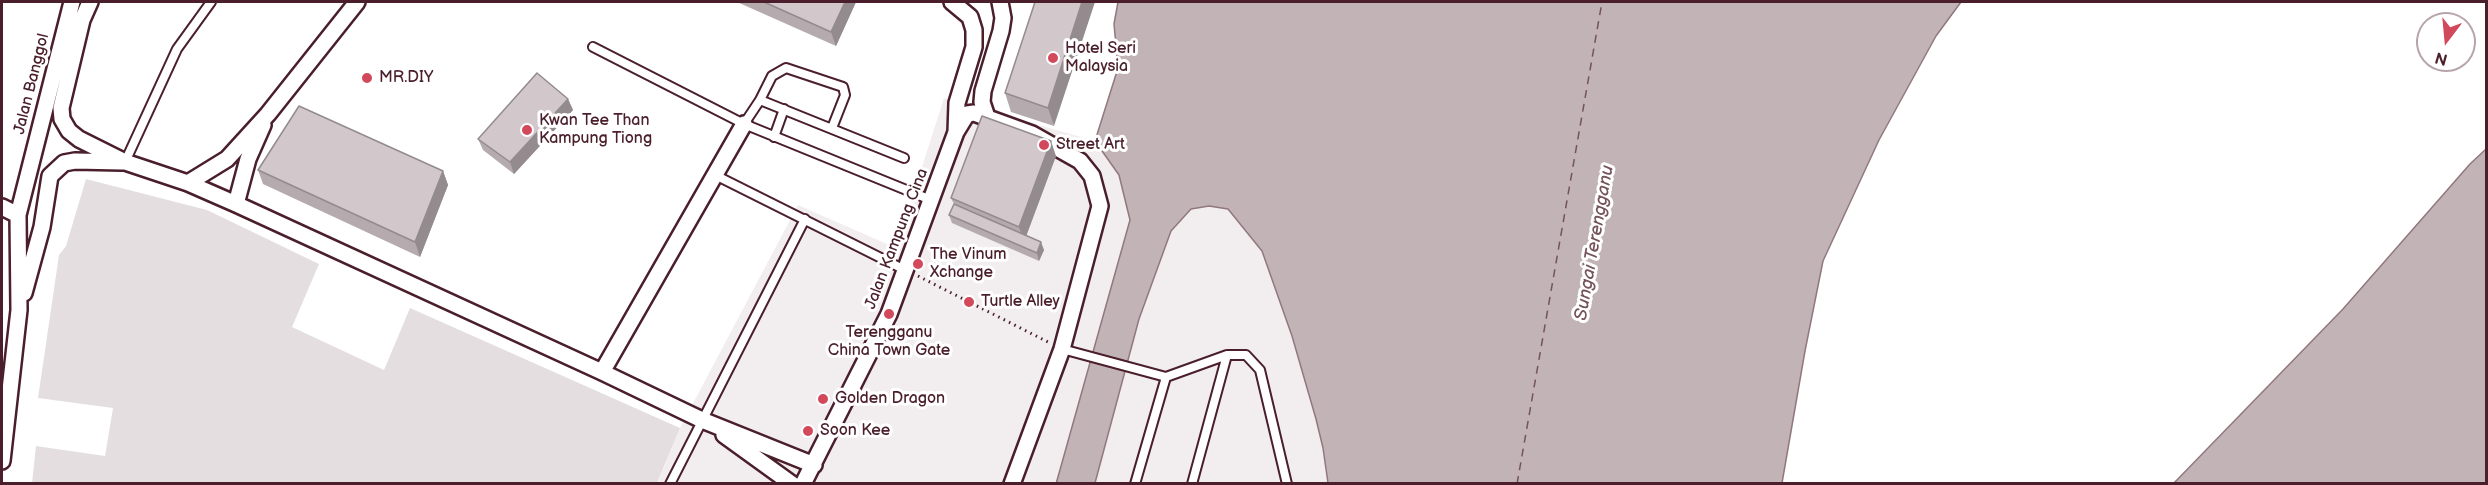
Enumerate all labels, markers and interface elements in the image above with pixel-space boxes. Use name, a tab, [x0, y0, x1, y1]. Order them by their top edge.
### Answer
north arrow	[2416, 12, 2476, 72]
street label: Jalan Banggol	[10, 32, 54, 136]
place label: Hotel Seri Malaysia	[1065, 39, 1136, 77]
text: N	[2433, 47, 2450, 69]
marker: Hotel Seri Malaysia	[1046, 51, 1060, 65]
place label: MR.DIY	[379, 68, 433, 88]
marker: MR.DIY	[360, 71, 374, 85]
place label: Kwan Tee Than Kampung Tiong	[539, 111, 652, 149]
marker: Kwan Tee Than Kampung Tiong	[520, 123, 534, 137]
place label: Street Art	[1056, 135, 1125, 155]
marker: Street Art	[1037, 138, 1051, 152]
water label: Sungai Terengganu	[1571, 164, 1619, 322]
street label: Jalan Kampung Cina	[861, 166, 933, 312]
place label: The Vinum Xchange	[930, 245, 1007, 283]
marker: The Vinum Xchange	[911, 257, 925, 271]
place label: Turtle Alley	[981, 292, 1060, 312]
marker: Turtle Alley	[962, 295, 976, 309]
marker: Terengganu China Town Gate	[882, 307, 896, 321]
place label: Terengganu China Town Gate	[828, 323, 950, 361]
place label: Golden Dragon	[835, 389, 945, 409]
marker: Golden Dragon	[816, 392, 830, 406]
place label: Soon Kee	[820, 421, 890, 441]
marker: Soon Kee	[801, 424, 815, 438]

